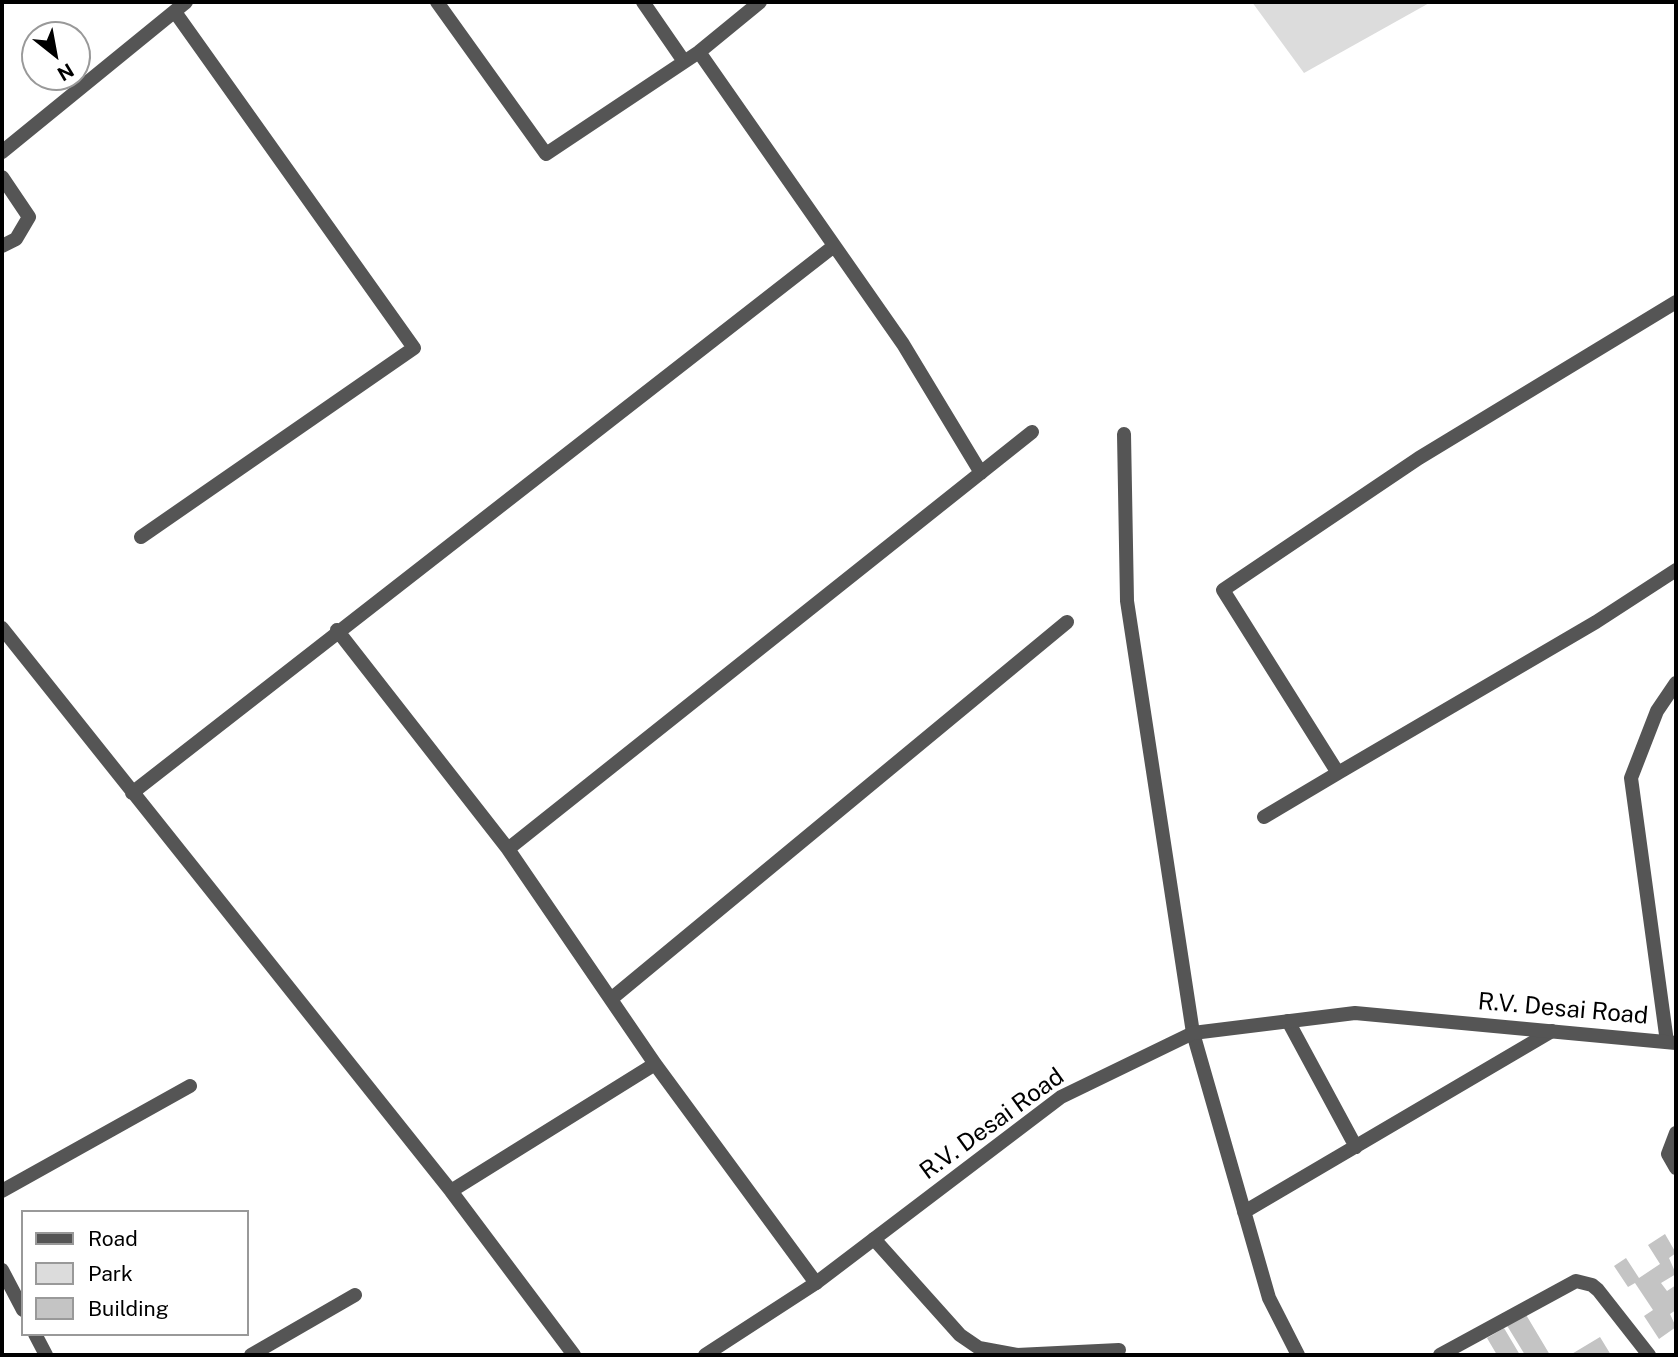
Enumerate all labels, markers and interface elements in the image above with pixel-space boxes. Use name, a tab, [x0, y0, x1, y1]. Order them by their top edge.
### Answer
north arrow	[21, 21, 91, 91]
text: N	[54, 59, 78, 86]
street label: R.V. Desai Road	[1477, 987, 1649, 1031]
street label: R.V. Desai Road	[914, 1062, 1070, 1186]
legend	[21, 1210, 248, 1336]
text: Road	[88, 1226, 138, 1251]
text: Park	[88, 1261, 133, 1286]
text: Building	[88, 1296, 169, 1321]

